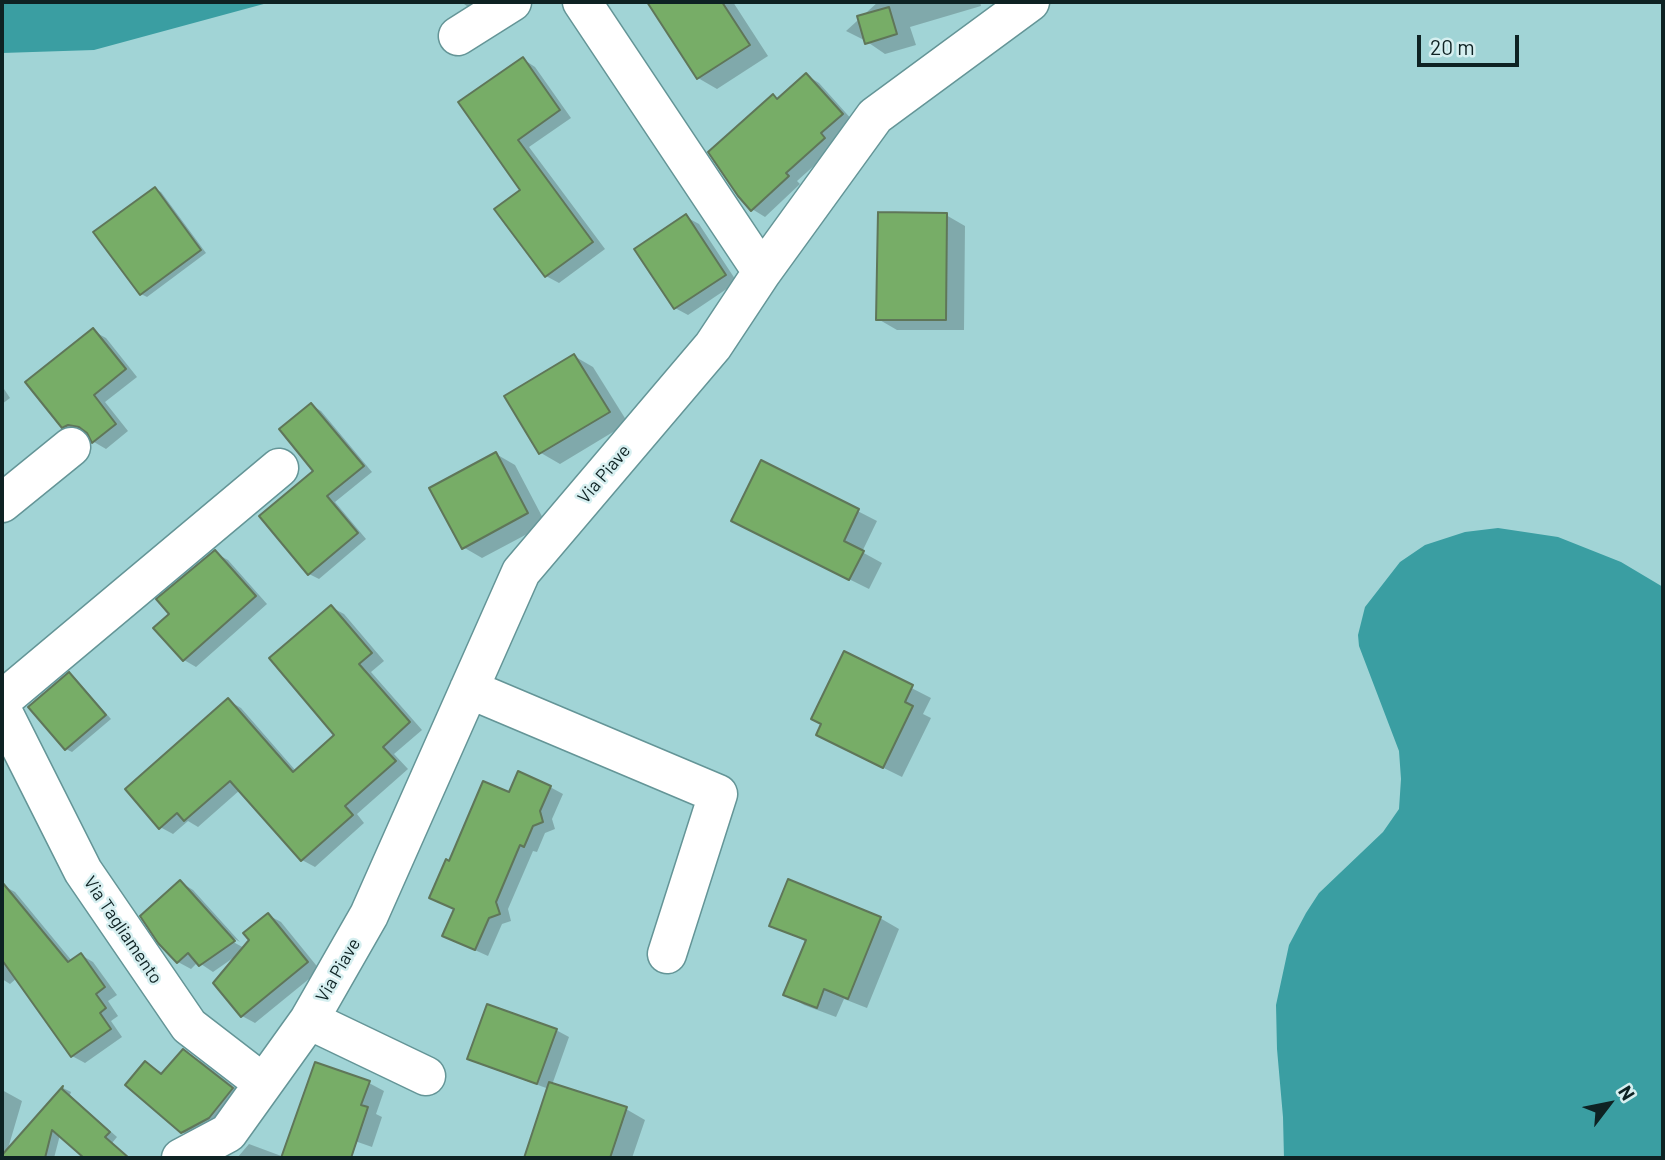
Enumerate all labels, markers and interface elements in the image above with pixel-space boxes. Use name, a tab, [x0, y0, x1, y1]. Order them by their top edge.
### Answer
scale bar	[1420, 21, 1522, 65]
text: 20 m	[1430, 34, 1475, 59]
street label: Via Piave	[573, 440, 635, 508]
street label: Via Tagliamento	[79, 872, 167, 988]
street label: Via Piave	[311, 934, 365, 1006]
north arrow	[1574, 1069, 1644, 1139]
text: N	[1614, 1081, 1640, 1104]

